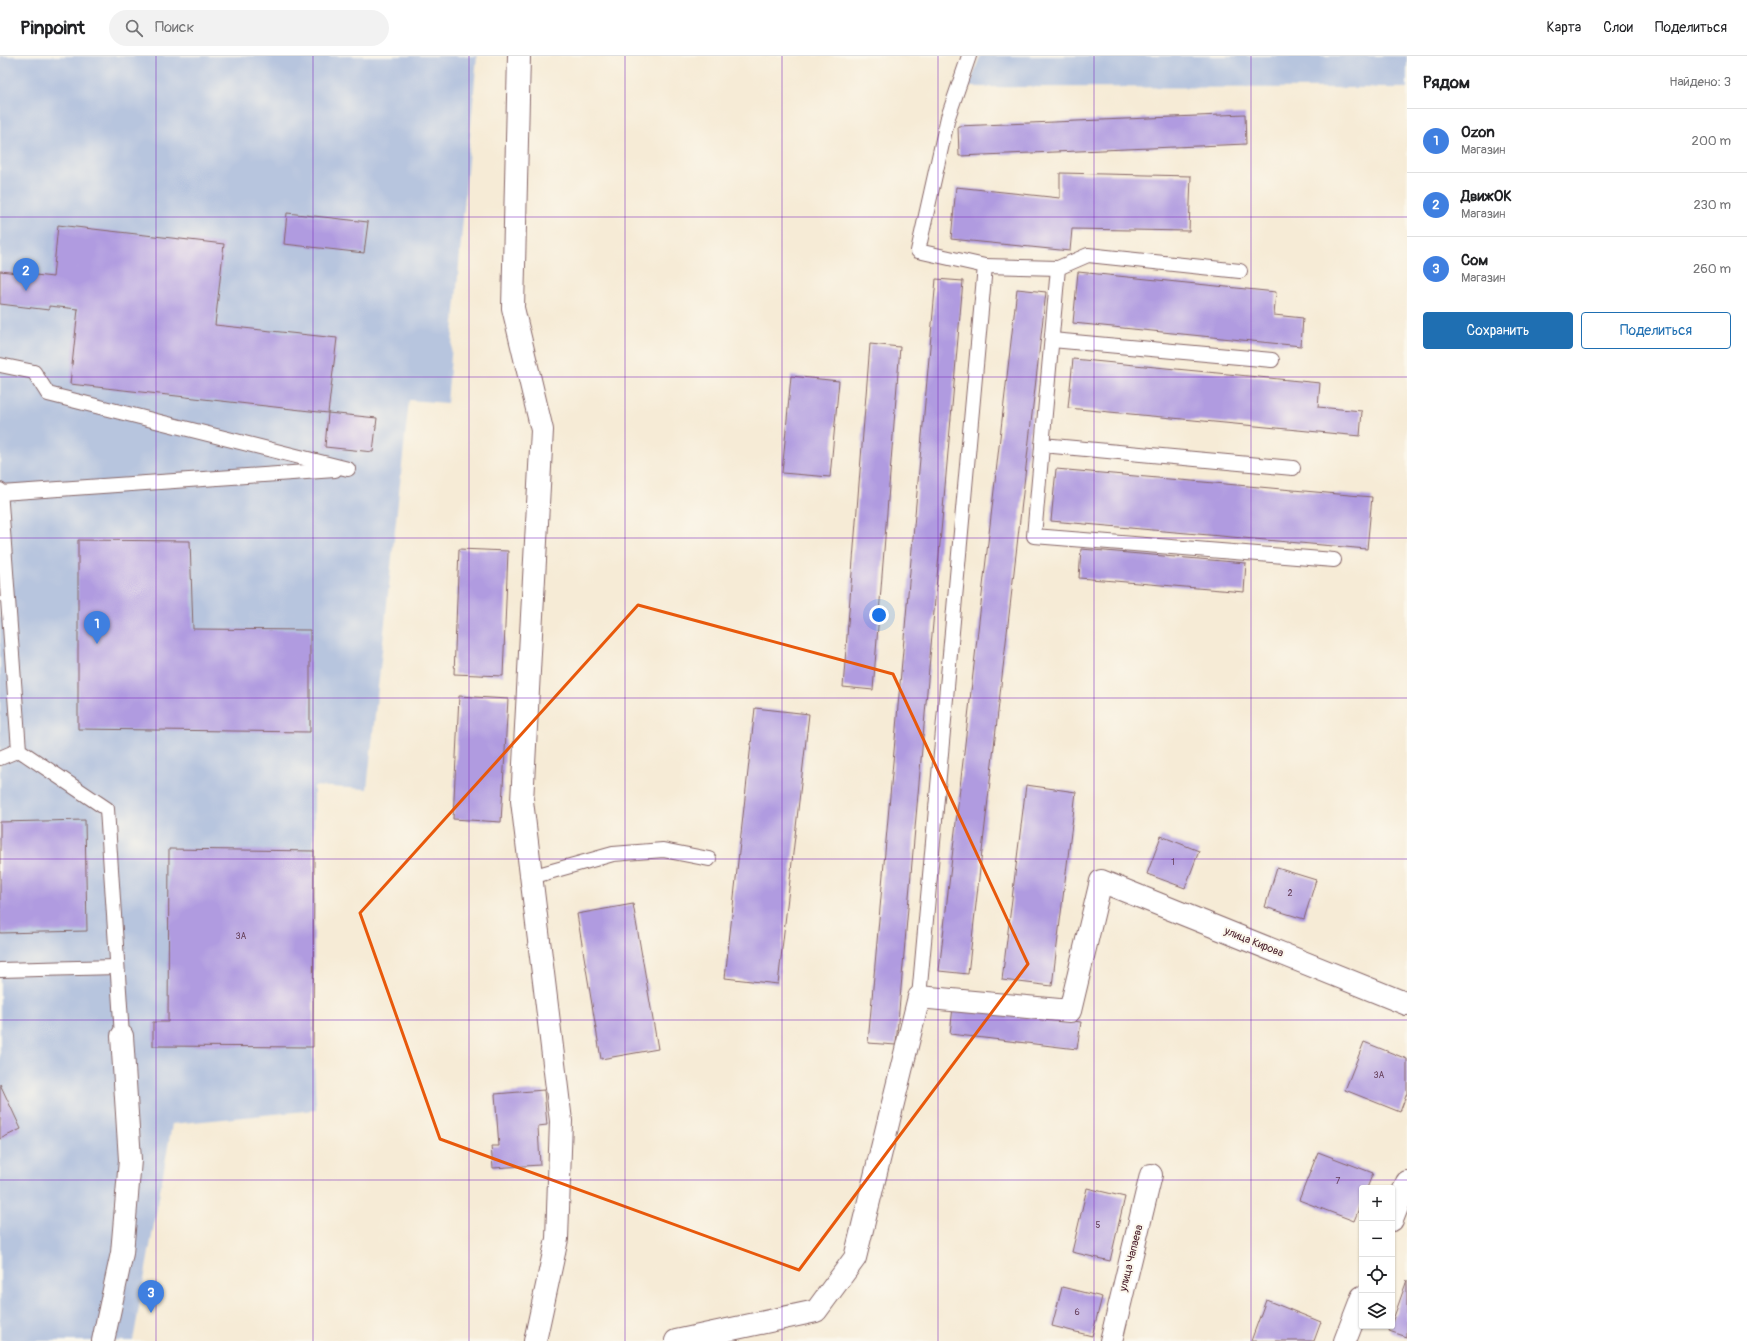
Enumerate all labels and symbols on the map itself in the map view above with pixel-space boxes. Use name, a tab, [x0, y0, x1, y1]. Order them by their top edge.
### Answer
pin: 2	[13, 258, 39, 291]
your location	[869, 605, 889, 625]
pin: 1	[84, 611, 110, 644]
house number: 1	[1171, 857, 1175, 868]
house number: 2	[1287, 888, 1293, 899]
street label: улица Кирова	[1222, 924, 1285, 960]
house number: 3А	[236, 931, 247, 942]
house number: 3А	[1374, 1070, 1385, 1081]
house number: 7	[1336, 1176, 1341, 1187]
house number: 5	[1096, 1220, 1101, 1231]
street label: улица Чапаева	[1116, 1223, 1146, 1294]
pin: 3	[138, 1280, 164, 1313]
house number: 6	[1074, 1307, 1080, 1318]

